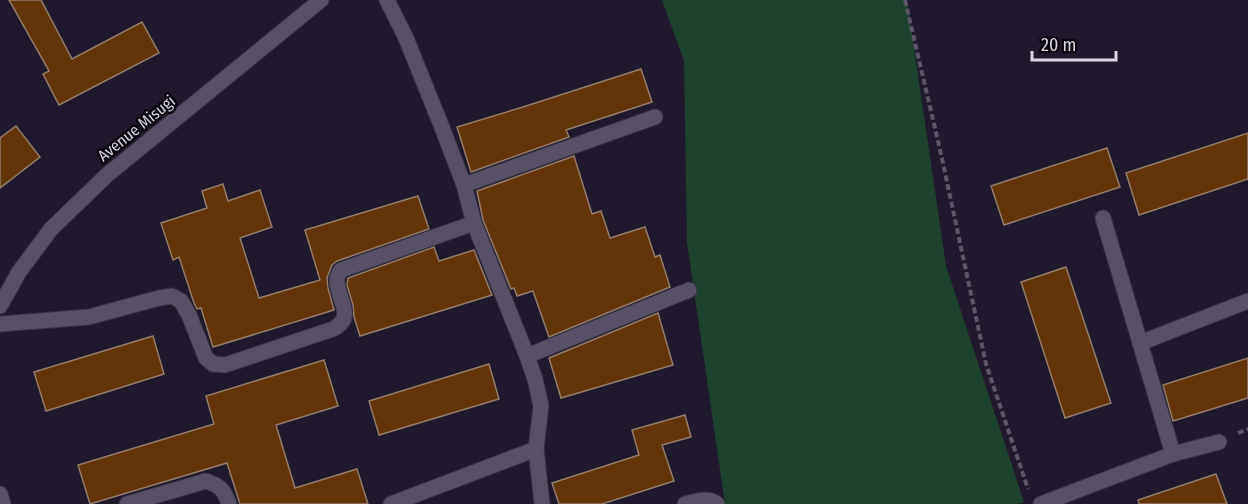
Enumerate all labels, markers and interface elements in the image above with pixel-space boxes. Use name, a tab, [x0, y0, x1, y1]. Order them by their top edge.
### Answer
scale bar	[1032, 24, 1116, 62]
text: 20 m	[1041, 34, 1076, 56]
street label: Avenue Misugi	[94, 91, 179, 165]

